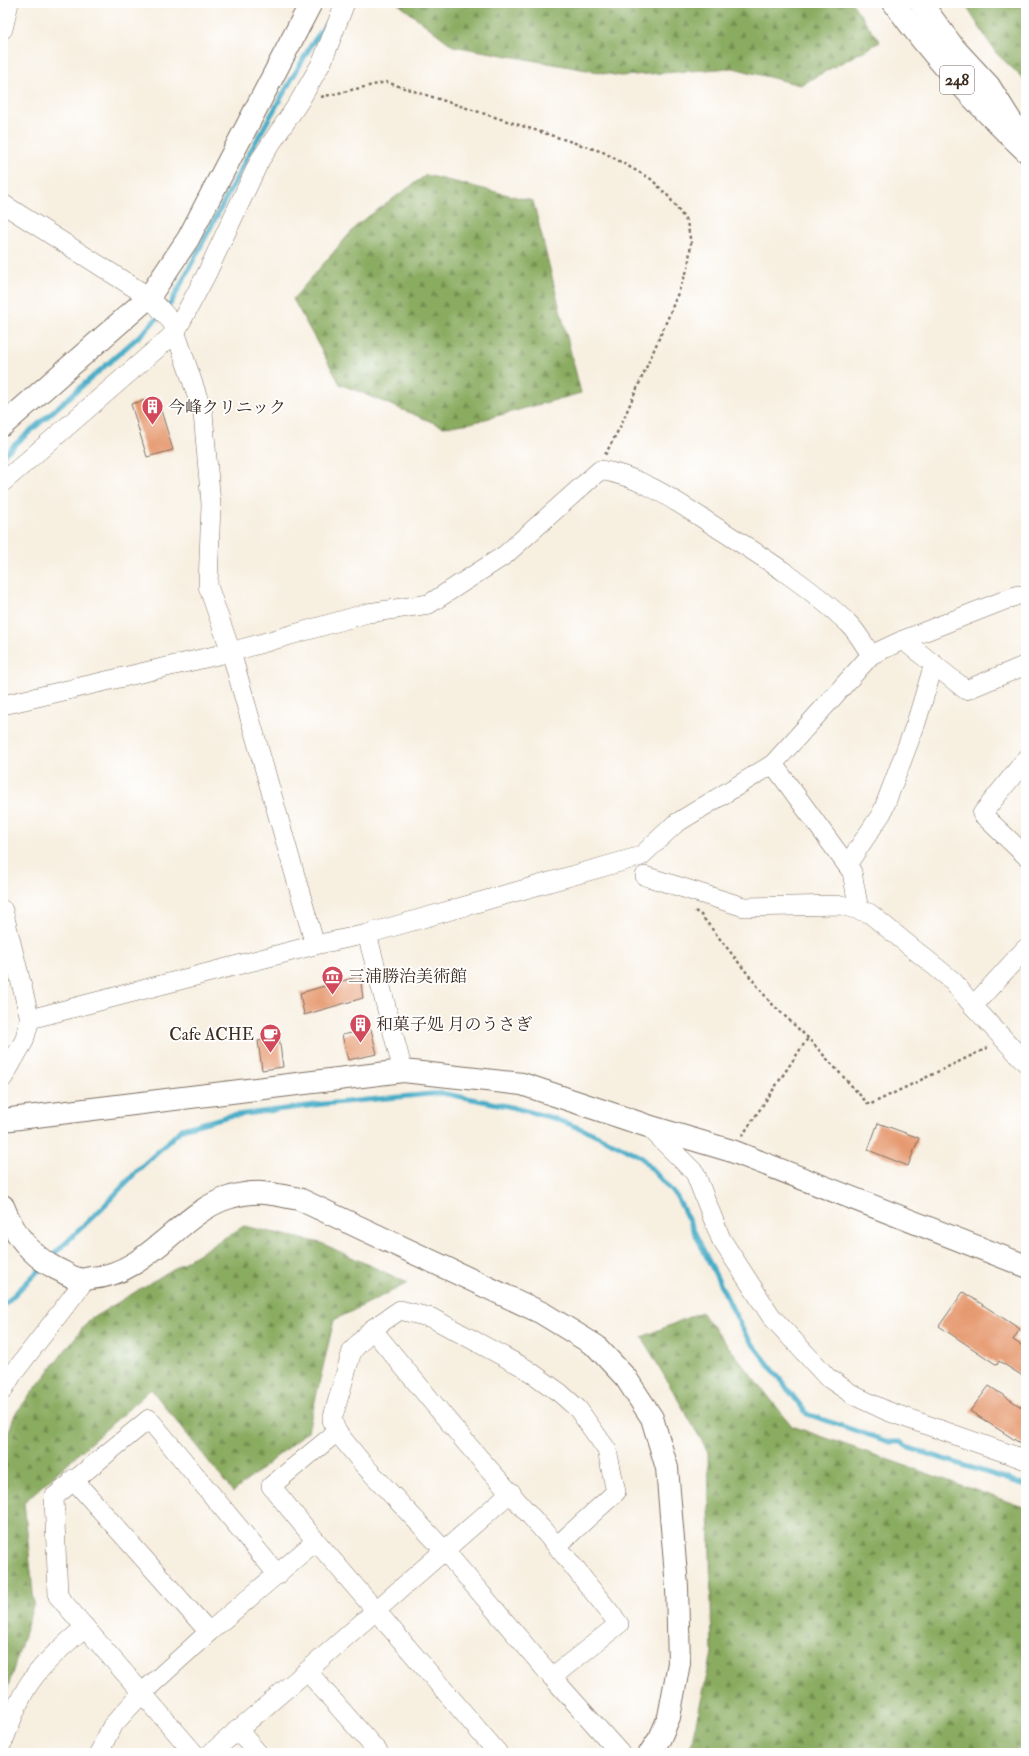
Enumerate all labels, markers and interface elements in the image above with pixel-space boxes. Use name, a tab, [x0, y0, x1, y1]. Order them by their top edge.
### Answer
road number: 248	[940, 66, 974, 94]
building icon: 今峰クリニック	[139, 394, 165, 427]
place label: 今峰クリニック	[168, 397, 286, 418]
museum icon: 三浦勝治美術館	[319, 963, 345, 996]
place label: 三浦勝治美術館	[348, 966, 467, 987]
building icon: 和菓子処 月のうさぎ	[347, 1011, 373, 1044]
place label: 和菓子処 月のうさぎ	[376, 1014, 533, 1035]
cafe icon: Cafe ACHE	[257, 1021, 283, 1054]
place label: Cafe ACHE	[169, 1024, 254, 1045]

